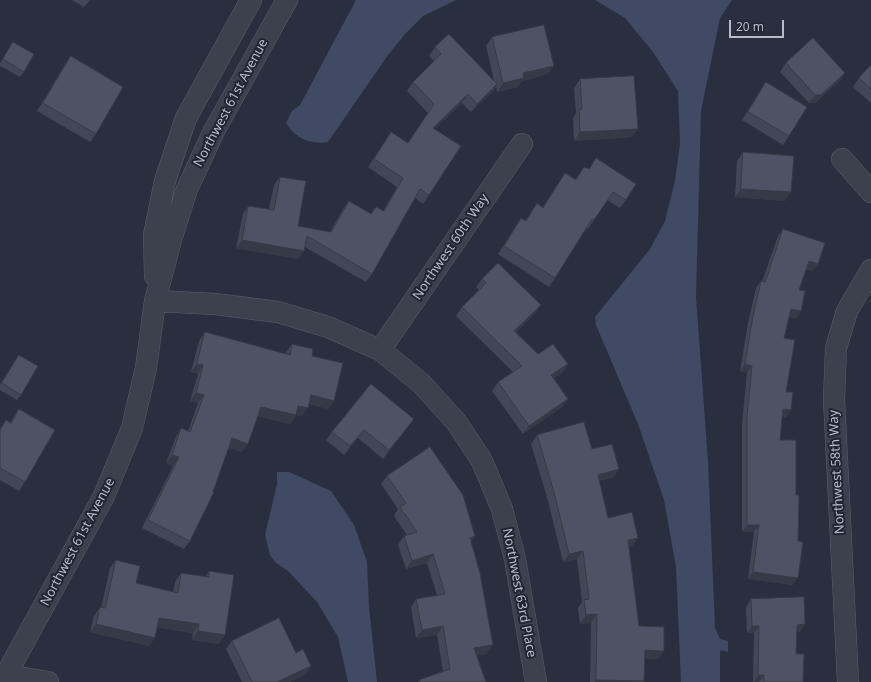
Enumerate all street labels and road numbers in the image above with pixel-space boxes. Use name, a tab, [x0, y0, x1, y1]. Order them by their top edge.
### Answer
street label: Northwest 61st Avenue	[191, 36, 271, 170]
street label: Northwest 60th Way	[410, 191, 492, 303]
street label: Northwest 58th Way	[826, 409, 848, 535]
street label: Northwest 61st Avenue	[38, 475, 118, 609]
street label: Northwest 63rd Place	[499, 527, 539, 659]

